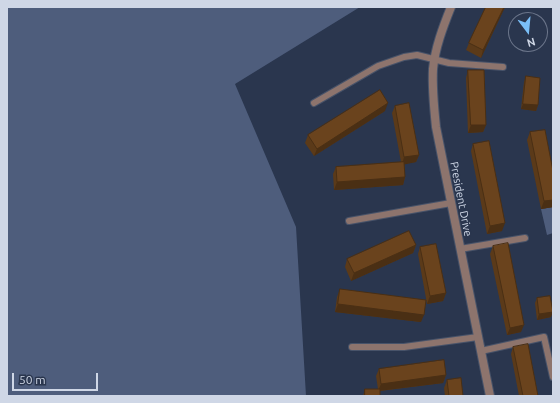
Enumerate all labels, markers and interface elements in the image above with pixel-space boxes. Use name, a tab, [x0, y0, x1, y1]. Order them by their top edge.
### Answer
north arrow	[508, 12, 548, 52]
text: N	[525, 36, 537, 49]
street label: President Drive	[447, 160, 475, 238]
scale bar	[14, 365, 100, 391]
text: 50 m	[19, 373, 46, 386]

